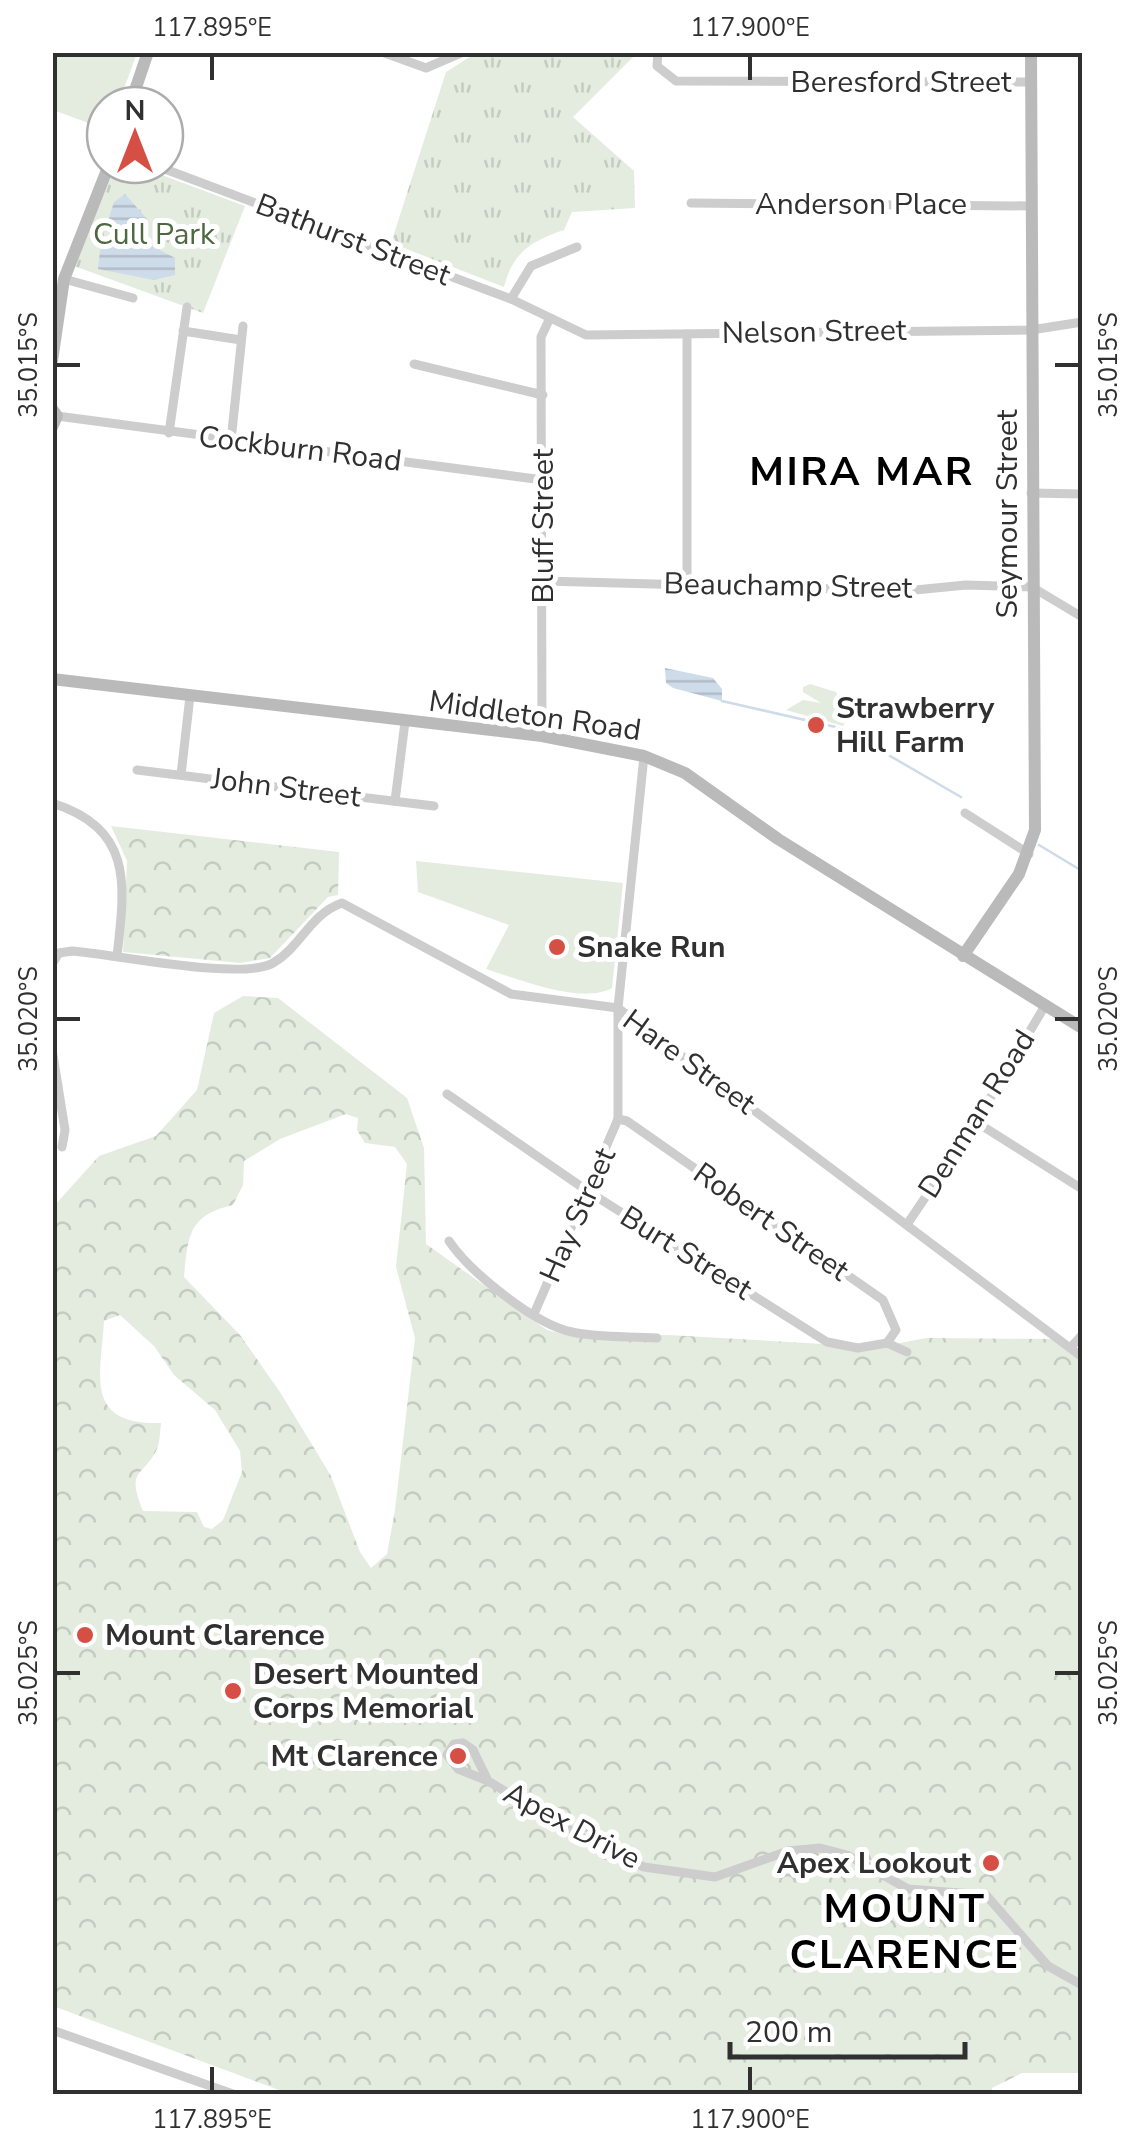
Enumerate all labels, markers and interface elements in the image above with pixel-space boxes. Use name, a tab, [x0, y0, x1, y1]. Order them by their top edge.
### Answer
text: 117.895°E	[152, 11, 272, 45]
text: 117.900°E	[690, 11, 810, 45]
street label: Beresford Street	[790, 62, 1012, 103]
north arrow	[85, 85, 185, 185]
text: N	[125, 92, 145, 130]
street label: Bathurst Street	[250, 184, 457, 296]
street label: Anderson Place	[755, 184, 967, 225]
park label: Cull Park	[93, 214, 216, 255]
street label: Nelson Street	[721, 310, 907, 354]
text: 35.015°S	[12, 312, 46, 418]
text: 35.015°S	[1092, 312, 1126, 418]
street label: Seymour Street	[987, 409, 1028, 619]
street label: Cockburn Road	[196, 416, 404, 482]
district label: MIRA MAR	[749, 445, 975, 499]
street label: Bluff Street	[523, 448, 564, 604]
street label: Beauchamp Street	[663, 563, 913, 609]
street label: Middleton Road	[426, 681, 644, 751]
place label: Strawberry Hill Farm	[836, 688, 994, 763]
marker: Strawberry Hill Farm	[805, 714, 827, 736]
street label: John Street	[208, 758, 363, 818]
place label: Snake Run	[577, 927, 726, 968]
marker: Snake Run	[546, 936, 568, 958]
text: 35.020°S	[12, 966, 46, 1072]
text: 35.020°S	[1092, 966, 1126, 1072]
street label: Hare Street	[614, 1000, 764, 1124]
street label: Denman Road	[909, 1022, 1045, 1206]
street label: Hay Street	[530, 1141, 626, 1289]
street label: Robert Street	[685, 1153, 857, 1291]
street label: Burt Street	[612, 1196, 760, 1310]
place label: Mount Clarence	[105, 1615, 325, 1656]
text: 35.025°S	[12, 1620, 46, 1726]
text: 35.025°S	[1092, 1620, 1126, 1726]
marker: Mount Clarence	[74, 1624, 96, 1646]
place label: Desert Mounted Corps Memorial	[253, 1654, 479, 1729]
marker: Desert Mounted Corps Memorial	[222, 1680, 244, 1702]
place label: Mt Clarence	[271, 1736, 438, 1777]
marker: Mt Clarence	[447, 1745, 469, 1767]
street label: Apex Drive	[496, 1773, 648, 1879]
place label: Apex Lookout	[777, 1843, 971, 1884]
marker: Apex Lookout	[980, 1852, 1002, 1874]
district label: MOUNT CLARENCE	[789, 1882, 1021, 1982]
scale bar	[730, 1997, 965, 2059]
text: 200 m	[745, 2012, 832, 2053]
text: 117.895°E	[152, 2103, 272, 2137]
text: 117.900°E	[690, 2103, 810, 2137]

